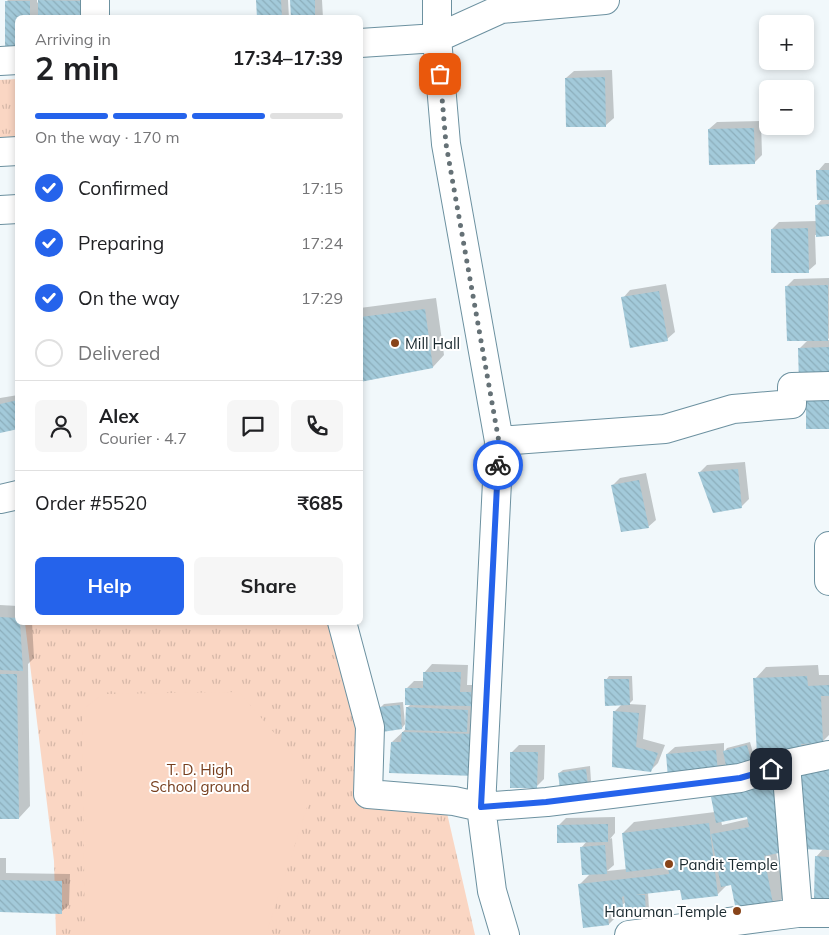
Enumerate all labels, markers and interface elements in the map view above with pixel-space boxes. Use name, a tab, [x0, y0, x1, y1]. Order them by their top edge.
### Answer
map controls	[759, 15, 814, 135]
button: +	[759, 15, 814, 70]
text: Arriving in	[35, 29, 111, 49]
text: 17:34–17:39	[233, 46, 343, 70]
text: 2 min	[35, 48, 119, 88]
pin	[419, 53, 461, 95]
icon: bag	[426, 60, 454, 88]
button: −	[759, 80, 814, 135]
text: On the way · 170 m	[35, 127, 180, 147]
icon: check	[35, 174, 63, 202]
text: Confirmed	[78, 176, 169, 200]
text: 17:15	[301, 178, 343, 198]
icon: check	[35, 229, 63, 257]
text: Preparing	[78, 231, 164, 255]
text: 17:24	[301, 233, 343, 253]
icon: check	[35, 284, 63, 312]
text: On the way	[78, 286, 180, 310]
text: 17:29	[301, 288, 343, 308]
place label: Mill Hall	[405, 334, 460, 353]
marker: Mill Hall	[389, 337, 401, 349]
text: Delivered	[78, 341, 160, 365]
button: person	[35, 400, 87, 452]
button: chat	[227, 400, 279, 452]
button: phone	[291, 400, 343, 452]
text: Alex	[99, 404, 139, 428]
text: Courier · 4.7	[99, 428, 187, 448]
courier	[473, 440, 523, 490]
icon: bike	[484, 451, 512, 479]
text: Order #5520	[35, 491, 147, 515]
text: ₹685	[297, 491, 343, 515]
button: Help	[35, 557, 184, 615]
button: Share	[194, 557, 343, 615]
pin	[750, 748, 792, 790]
icon: home	[757, 755, 785, 783]
park label: T. D. High School ground	[150, 760, 250, 796]
place label: Pandit Temple	[679, 855, 778, 874]
marker: Pandit Temple	[663, 858, 675, 870]
place label: Hanuman Temple	[604, 902, 727, 921]
marker: Hanuman Temple	[731, 905, 743, 917]

